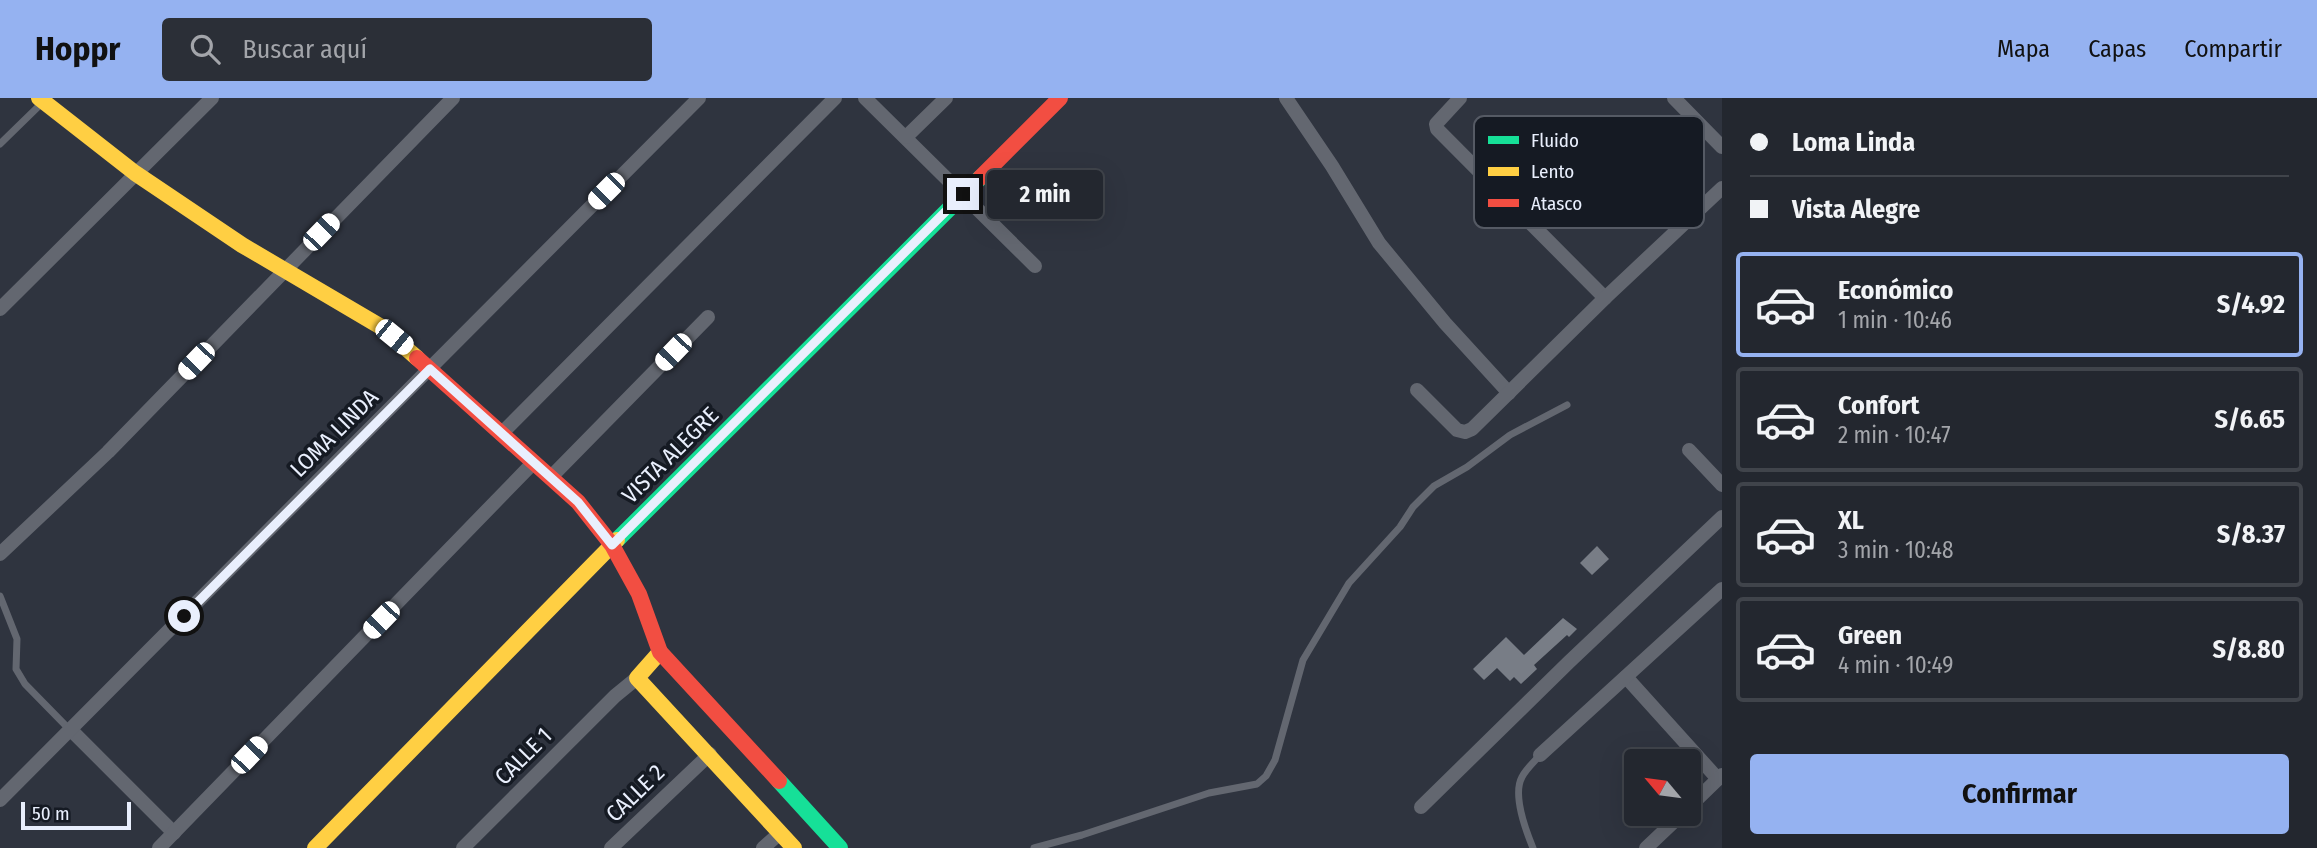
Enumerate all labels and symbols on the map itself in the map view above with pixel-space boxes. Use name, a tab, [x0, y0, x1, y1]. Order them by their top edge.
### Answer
legend	[1474, 116, 1704, 228]
text: Fluido	[1531, 129, 1579, 152]
text: Lento	[1531, 160, 1574, 183]
car	[584, 169, 629, 213]
callout: 2 min	[988, 170, 1103, 218]
route end	[947, 178, 979, 210]
text: Atasco	[1531, 192, 1582, 215]
car	[299, 210, 344, 254]
car	[372, 316, 417, 358]
car	[651, 330, 696, 374]
car	[174, 339, 219, 383]
street label: LOMA LINDA	[284, 383, 384, 483]
street label: VISTA ALEGRE	[616, 401, 724, 509]
car	[359, 598, 404, 642]
route start	[168, 600, 200, 632]
street label: CALLE 1	[489, 722, 557, 790]
car	[227, 733, 272, 777]
north arrow	[1624, 749, 1701, 826]
street label: CALLE 2	[600, 758, 670, 828]
scale bar	[21, 799, 131, 831]

